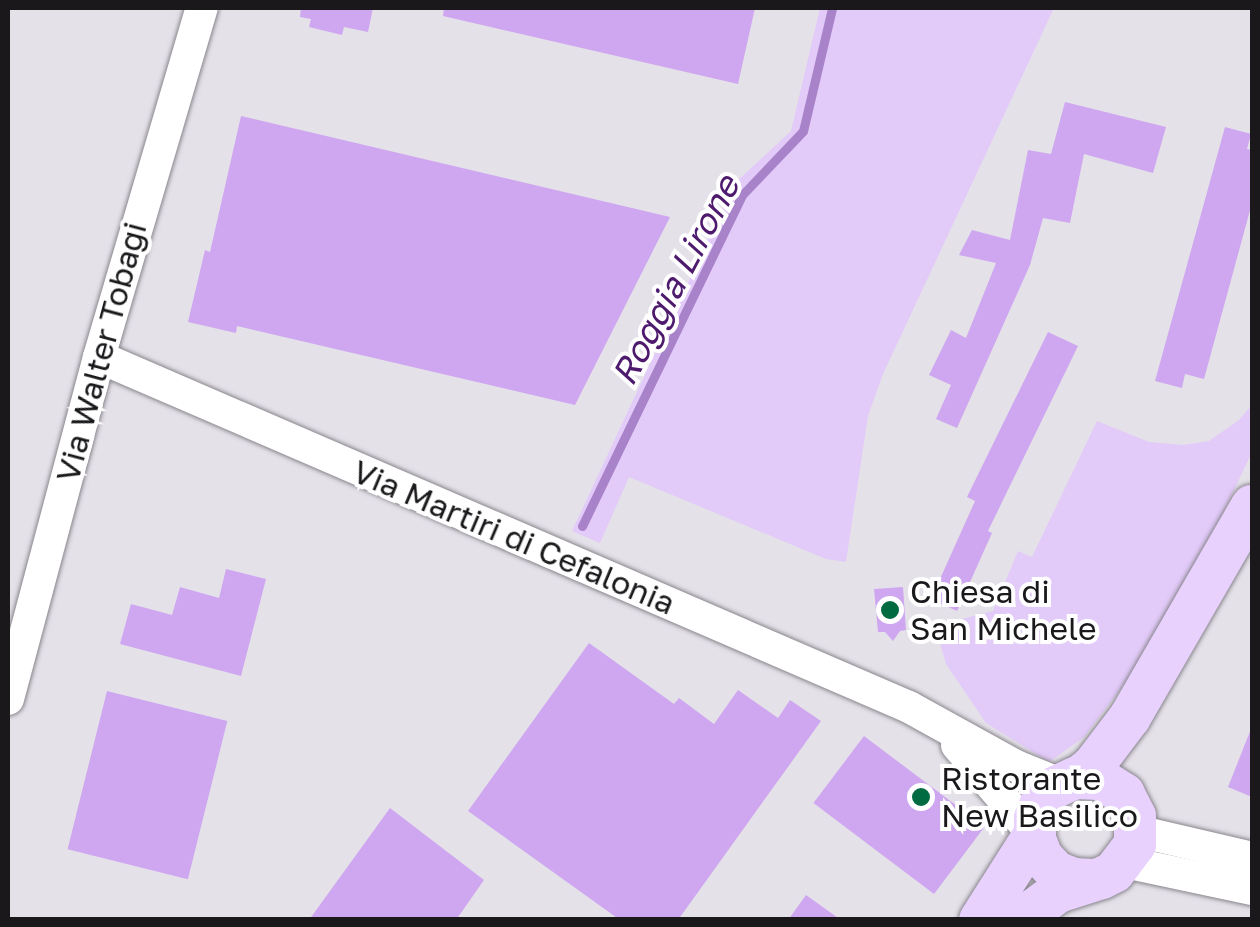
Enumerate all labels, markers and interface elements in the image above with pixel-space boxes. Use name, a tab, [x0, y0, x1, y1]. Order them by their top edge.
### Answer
water label: Roggia Lirone	[602, 168, 748, 392]
street label: Via Walter Tobagi	[48, 218, 154, 486]
street label: Via Martiri di Cefalonia	[347, 452, 681, 622]
place label: Chiesa di San Michele	[910, 573, 1096, 648]
marker: Chiesa di San Michele	[879, 599, 901, 621]
place label: Ristorante New Basilico	[941, 760, 1138, 835]
marker: Ristorante New Basilico	[910, 786, 932, 808]

